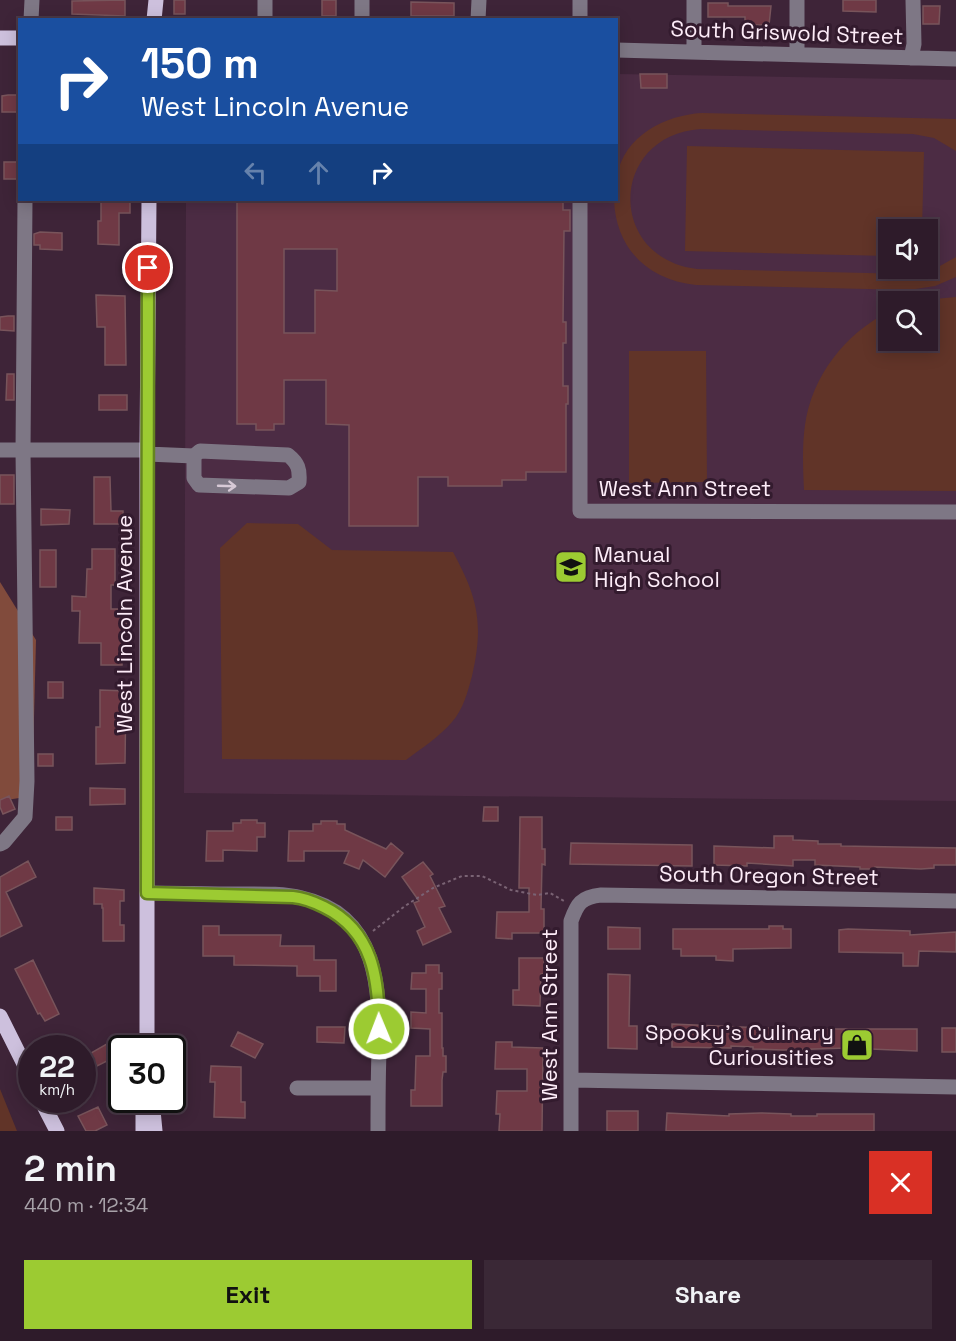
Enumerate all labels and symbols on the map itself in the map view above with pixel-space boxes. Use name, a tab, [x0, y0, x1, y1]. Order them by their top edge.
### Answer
street label: South Griswold Street	[670, 14, 904, 50]
pin	[122, 242, 173, 293]
street label: West Ann Street	[599, 474, 771, 502]
one-way arrow	[216, 480, 236, 491]
street label: West Lincoln Avenue	[110, 515, 138, 733]
place label: Manual High School	[594, 540, 720, 593]
school or university icon: Manual High School	[553, 549, 589, 585]
street label: South Oregon Street	[659, 859, 879, 891]
street label: West Ann Street	[535, 929, 563, 1101]
position arrow	[347, 997, 411, 1061]
place label: Spooky's Culinary Curiousities	[645, 1018, 834, 1071]
shop icon: Spooky's Culinary Curiousities	[839, 1027, 875, 1063]
speed limit sign: 30	[108, 1035, 186, 1113]

